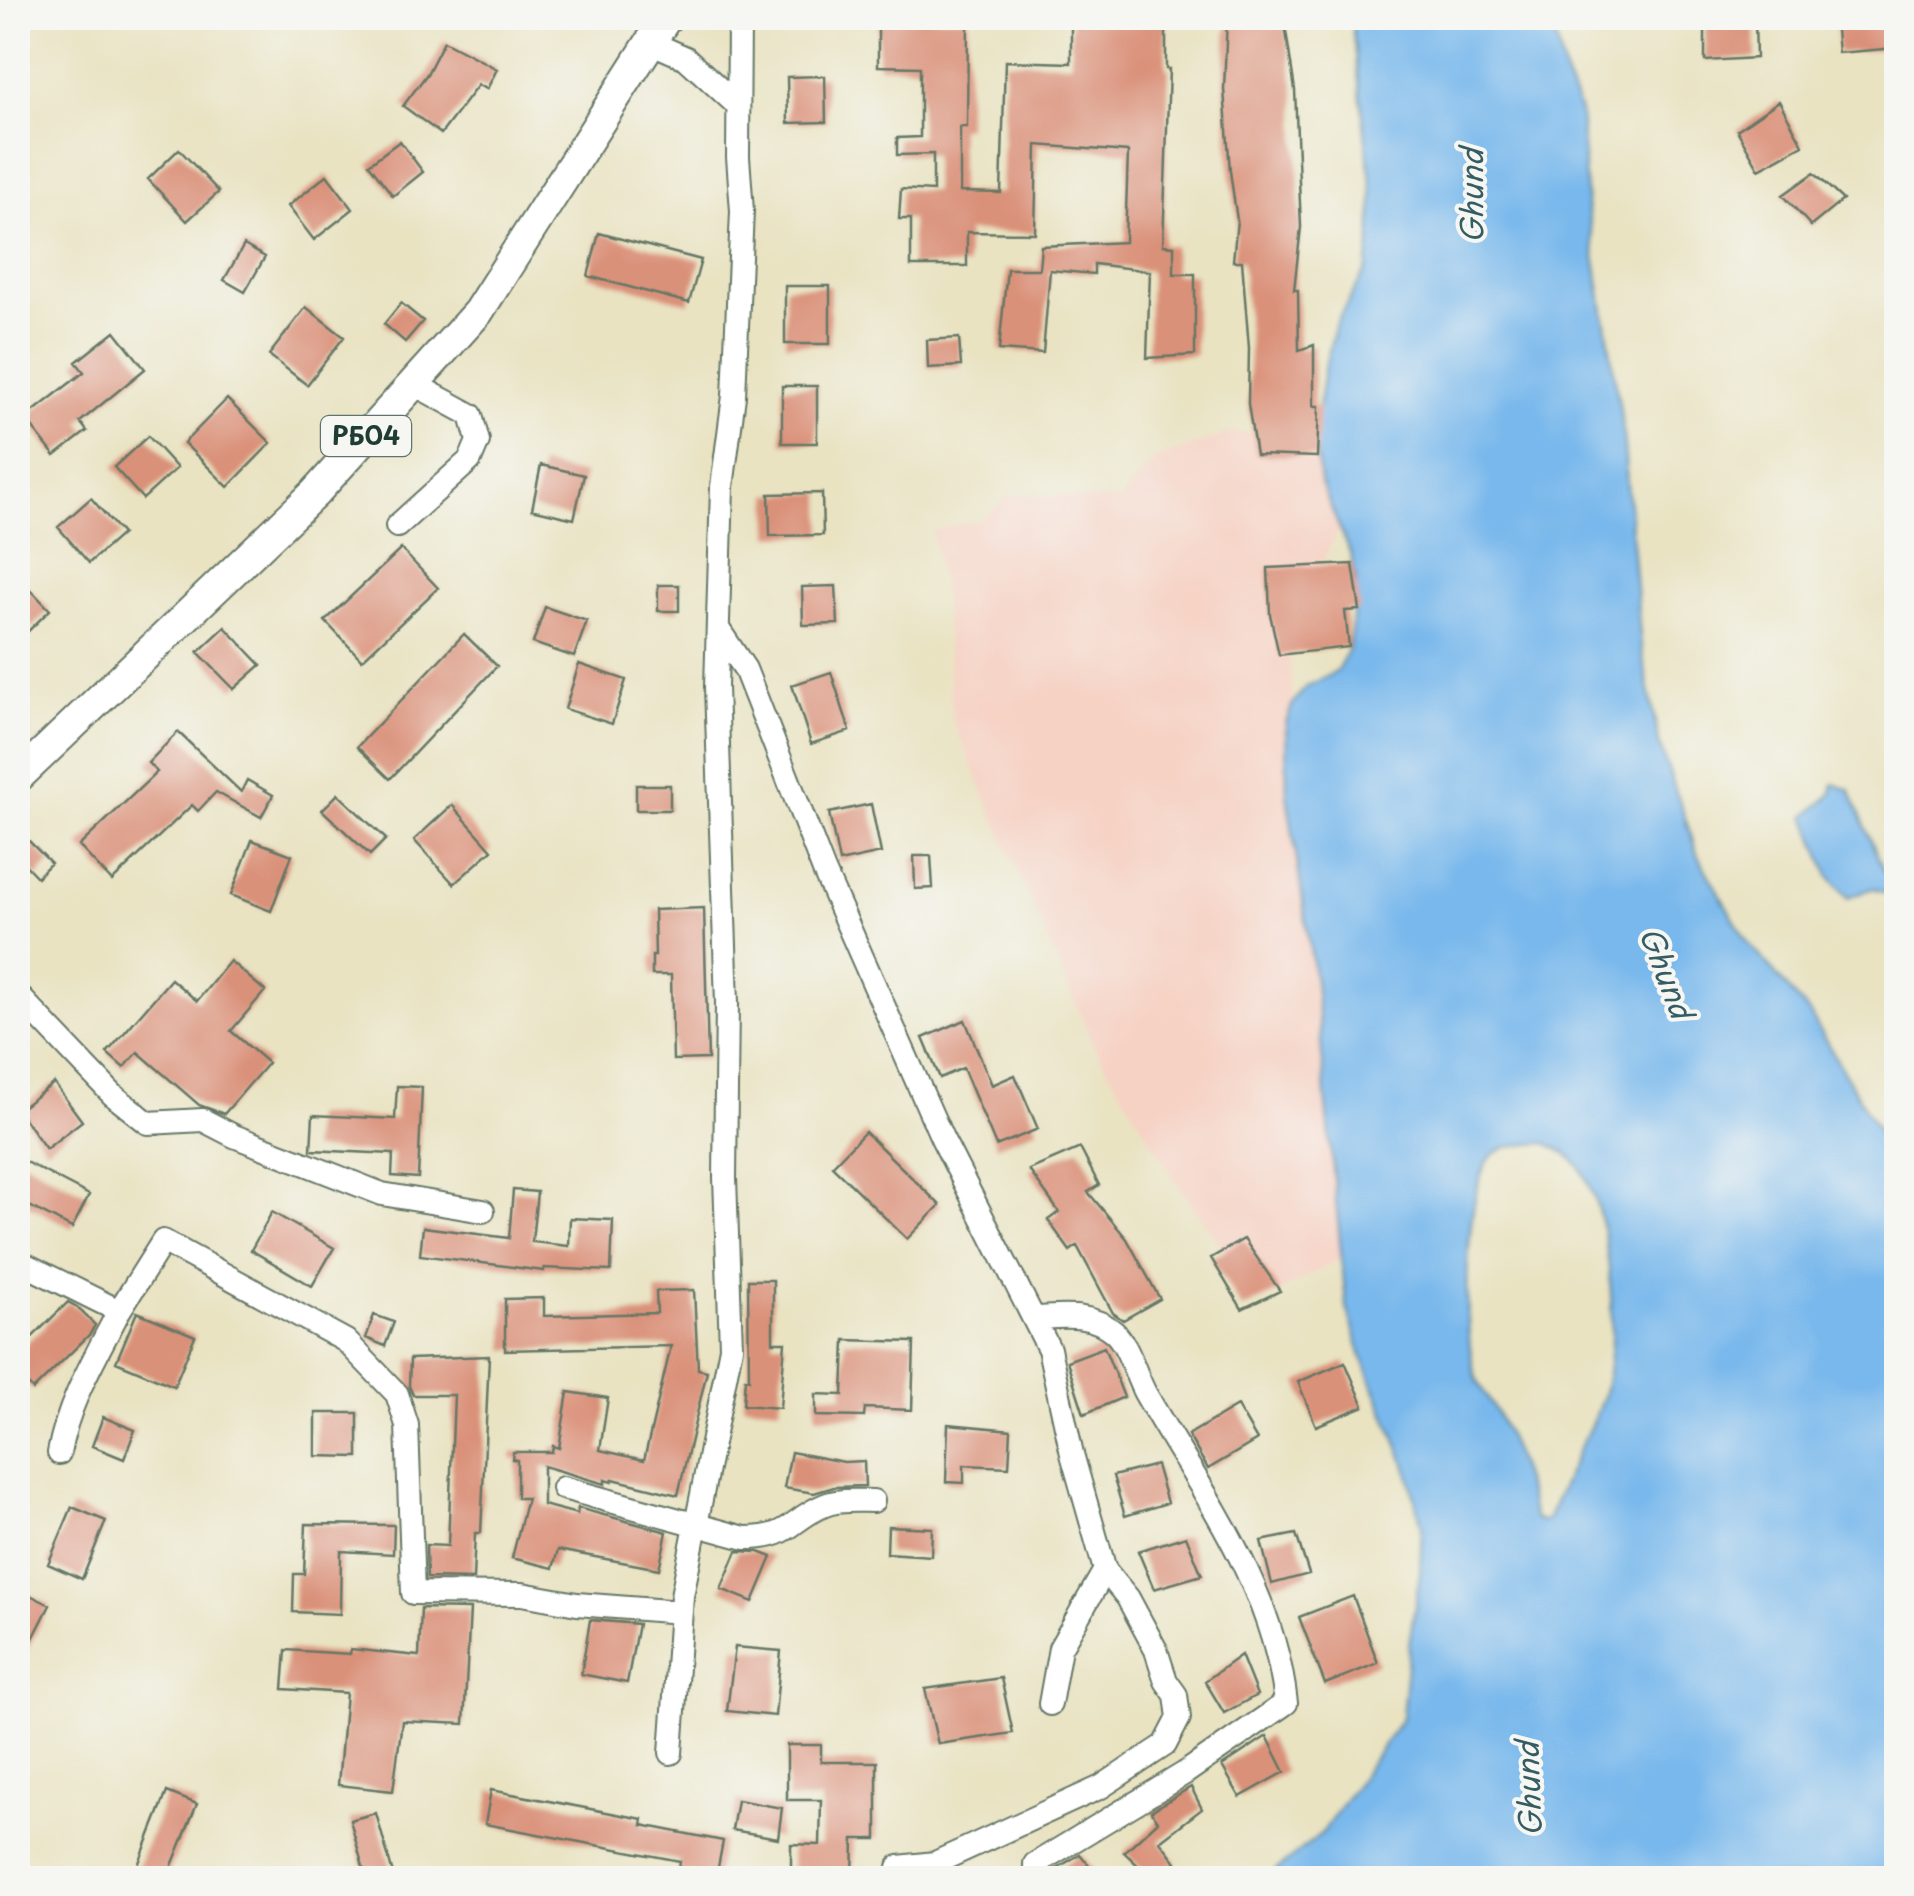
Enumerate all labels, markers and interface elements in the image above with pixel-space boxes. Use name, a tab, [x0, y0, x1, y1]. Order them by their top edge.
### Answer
water label: Ghund	[1448, 144, 1493, 243]
road number: РБ04	[321, 416, 411, 456]
water label: Ghund	[1629, 920, 1707, 1028]
water label: Ghund	[1503, 1737, 1552, 1837]

